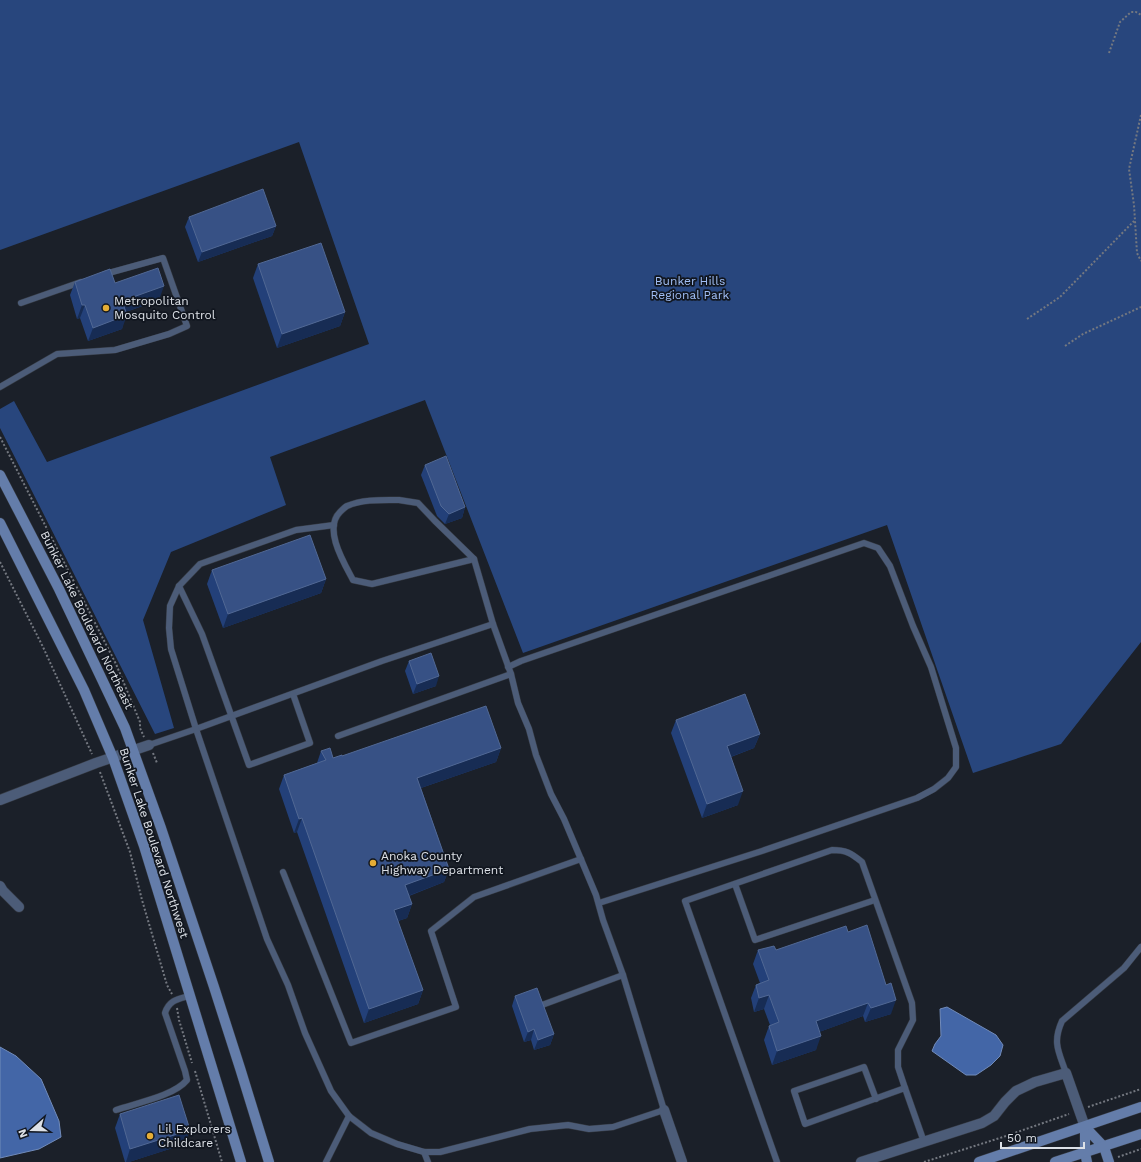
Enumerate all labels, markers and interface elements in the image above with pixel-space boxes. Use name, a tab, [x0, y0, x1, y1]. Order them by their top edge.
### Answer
park label: Bunker Hills Regional Park	[651, 274, 730, 302]
place label: Metropolitan Mosquito Control	[114, 294, 216, 322]
marker: Metropolitan Mosquito Control	[101, 303, 111, 313]
street label: Bunker Lake Boulevard Northeast	[38, 529, 136, 711]
street label: Bunker Lake Boulevard Northwest	[117, 746, 191, 940]
place label: Anoka County Highway Department	[381, 849, 503, 877]
marker: Anoka County Highway Department	[368, 858, 378, 868]
north arrow	[12, 1110, 52, 1150]
place label: Lil Explorers Childcare	[158, 1122, 231, 1150]
scale bar	[1001, 1124, 1084, 1150]
text: N	[16, 1127, 31, 1139]
marker: Lil Explorers Childcare	[145, 1131, 155, 1141]
text: 50 m	[1007, 1131, 1037, 1145]

